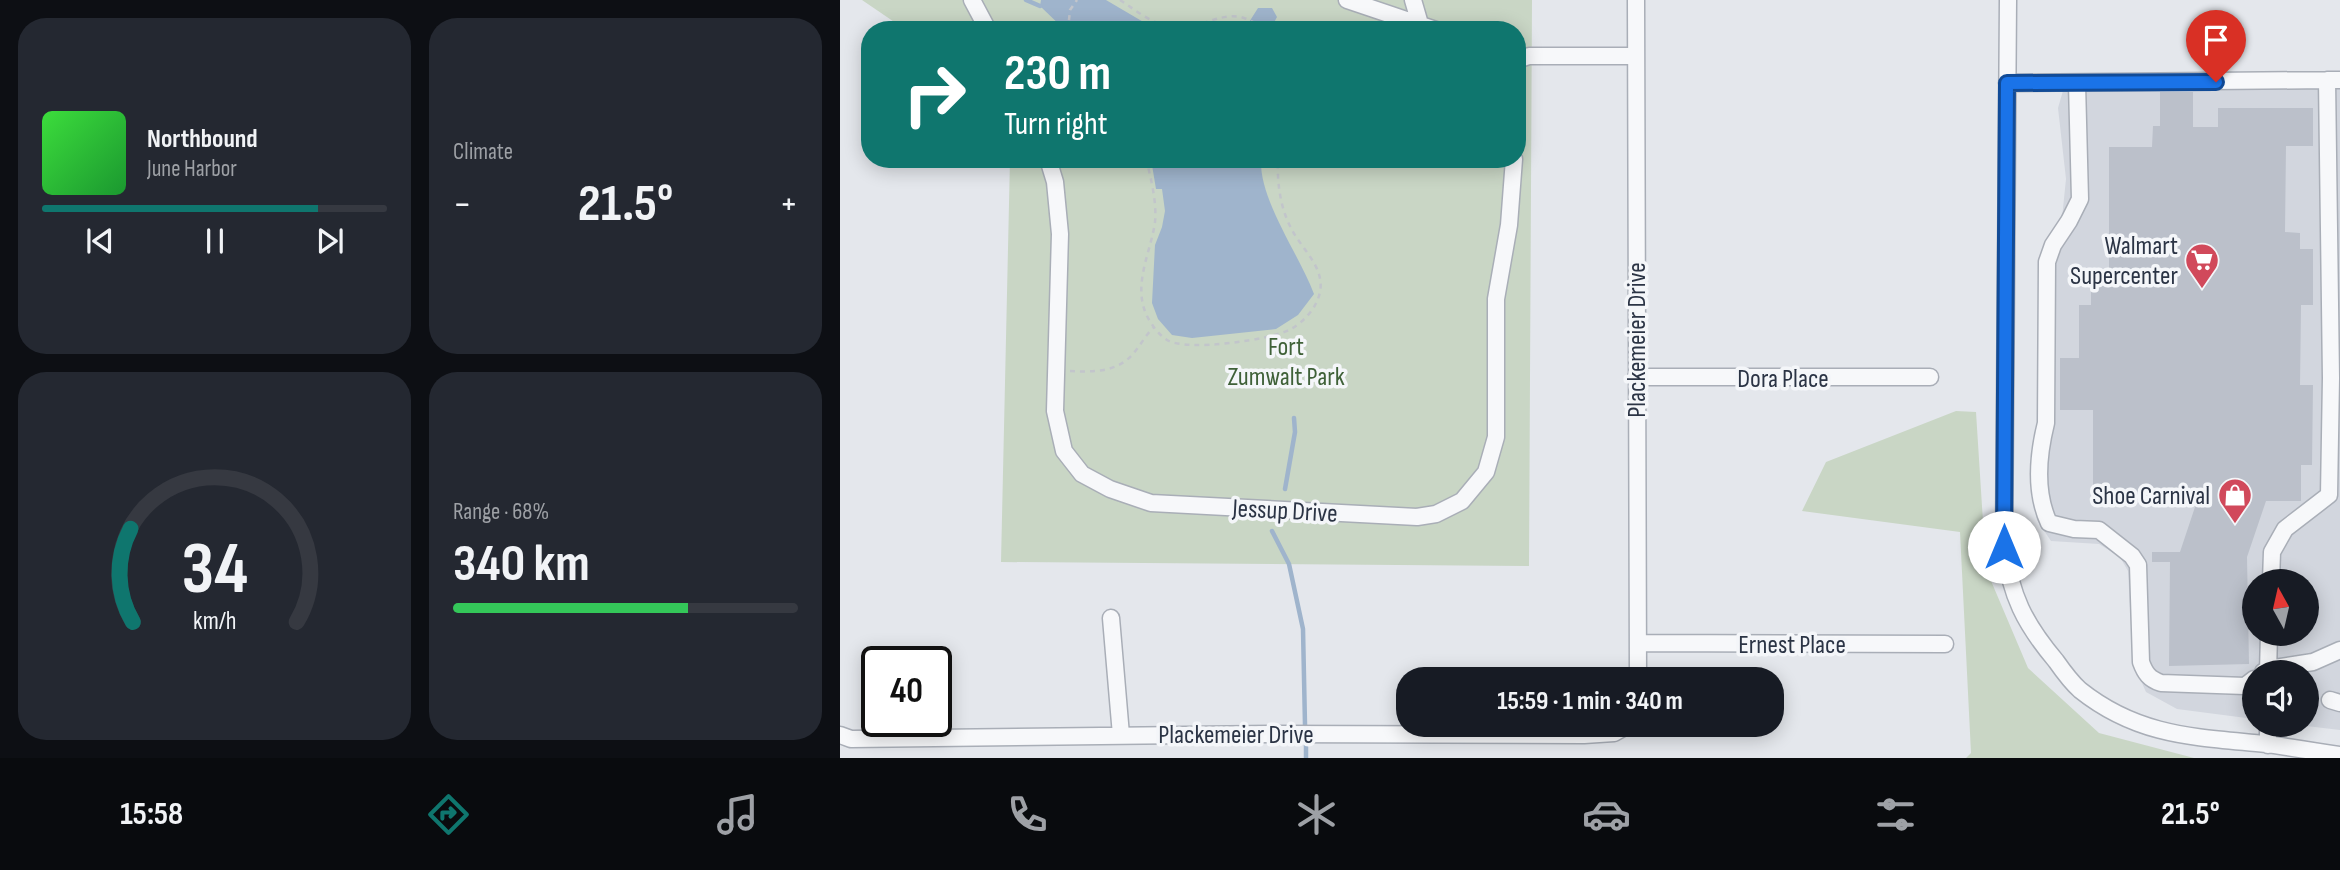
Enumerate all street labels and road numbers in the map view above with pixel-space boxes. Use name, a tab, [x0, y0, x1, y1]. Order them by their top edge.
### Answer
street label: Plackemeier Drive	[1622, 262, 1653, 418]
street label: Dora Place	[1737, 364, 1829, 395]
street label: Jessup Drive	[1231, 493, 1338, 530]
street label: Ernest Place	[1738, 630, 1846, 661]
street label: Plackemeier Drive	[1158, 720, 1314, 751]

